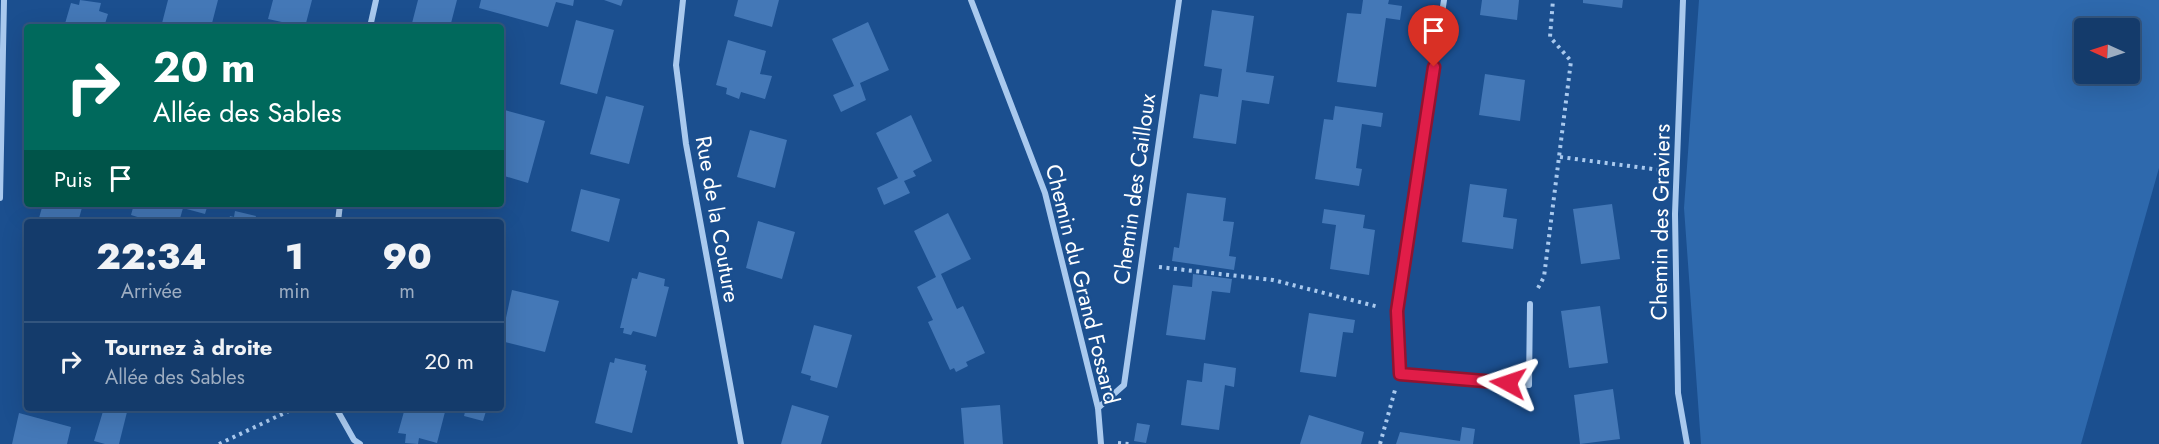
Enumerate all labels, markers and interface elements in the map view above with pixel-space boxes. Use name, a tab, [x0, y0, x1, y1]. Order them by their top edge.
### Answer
pin	[1408, 5, 1459, 67]
icon: arrive	[1417, 14, 1450, 47]
north arrow	[2074, 18, 2140, 84]
map controls	[2074, 18, 2140, 84]
text: 20 m	[153, 37, 255, 98]
icon: right	[54, 48, 132, 126]
street label: Chemin des Cailloux	[1105, 91, 1163, 287]
text: Allée des Sables	[153, 93, 342, 132]
street label: Chemin des Graviers	[1642, 123, 1678, 321]
street label: Rue de la Couture	[688, 133, 748, 305]
street label: Chemin du Grand Fossard	[1038, 161, 1128, 407]
icon: arrive	[104, 162, 137, 195]
text: Puis	[54, 163, 92, 195]
text: 22:34	[96, 230, 207, 282]
text: 1	[285, 230, 304, 282]
text: 90	[382, 230, 432, 282]
text: Arrivée	[121, 277, 182, 306]
text: min	[279, 277, 310, 306]
text: m	[399, 277, 415, 306]
text: Tournez à droite	[105, 331, 272, 363]
icon: right	[54, 345, 87, 378]
text: 20 m	[425, 345, 474, 377]
position arrow	[1476, 351, 1540, 415]
text: Allée des Sables	[105, 363, 245, 392]

